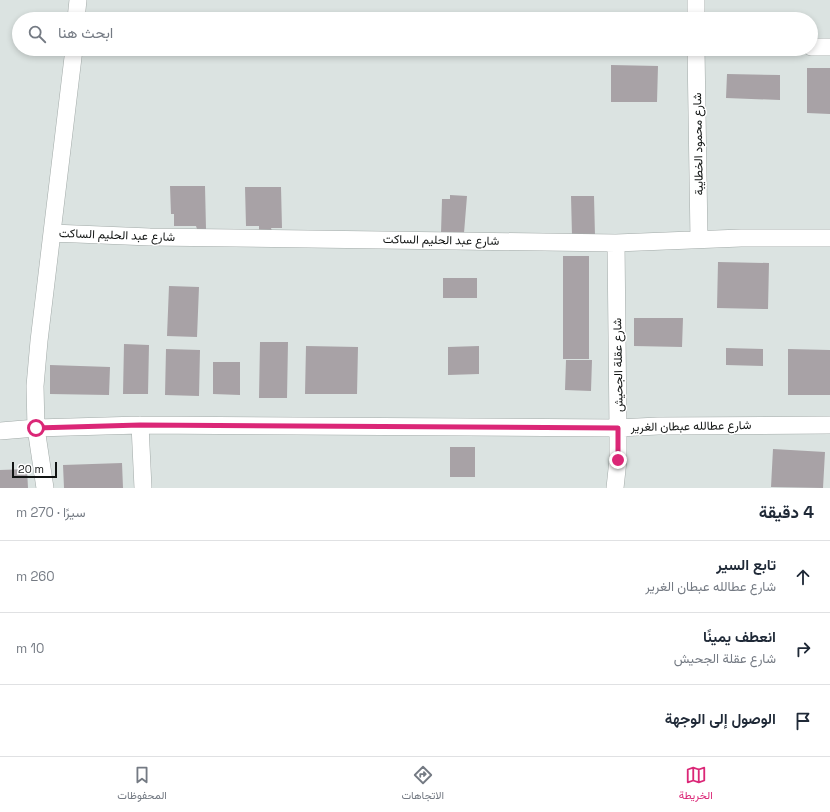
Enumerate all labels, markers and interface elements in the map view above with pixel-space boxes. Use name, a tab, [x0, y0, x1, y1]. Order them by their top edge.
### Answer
search box	[12, 12, 818, 56]
icon: search	[26, 23, 48, 45]
text: ابحث هنا	[58, 23, 113, 42]
street label: شارع محمود الخطايبة	[689, 93, 708, 195]
street label: شارع عبد الحليم الساكت	[59, 225, 175, 246]
street label: شارع عبد الحليم الساكت	[383, 231, 499, 250]
street label: شارع عقلة الجحيش	[609, 318, 628, 412]
street label: شارع عطالله عبطان الغرير	[630, 417, 751, 436]
route start	[27, 419, 45, 437]
route end	[609, 451, 627, 469]
scale bar	[12, 460, 57, 479]
text: 20 m	[18, 462, 44, 476]
text: 4 دقيقة	[759, 501, 814, 523]
text: سيرًا · 270 m	[16, 504, 86, 521]
text: تابع السير	[716, 555, 776, 574]
icon: ahead	[792, 566, 814, 588]
text: 260 m	[16, 568, 55, 585]
text: شارع عطالله عبطان الغرير	[645, 578, 776, 595]
text: انعطف يمينًا	[703, 627, 776, 646]
icon: right	[792, 638, 814, 660]
text: 10 m	[16, 640, 44, 657]
text: شارع عقلة الجحيش	[674, 650, 776, 667]
text: الوصول إلى الوجهة	[665, 709, 776, 728]
icon: arrive	[792, 710, 814, 732]
tab: المحفوظات	[117, 764, 167, 805]
tab: الاتجاهات	[401, 764, 444, 805]
tab: الخريطة	[679, 764, 713, 805]

